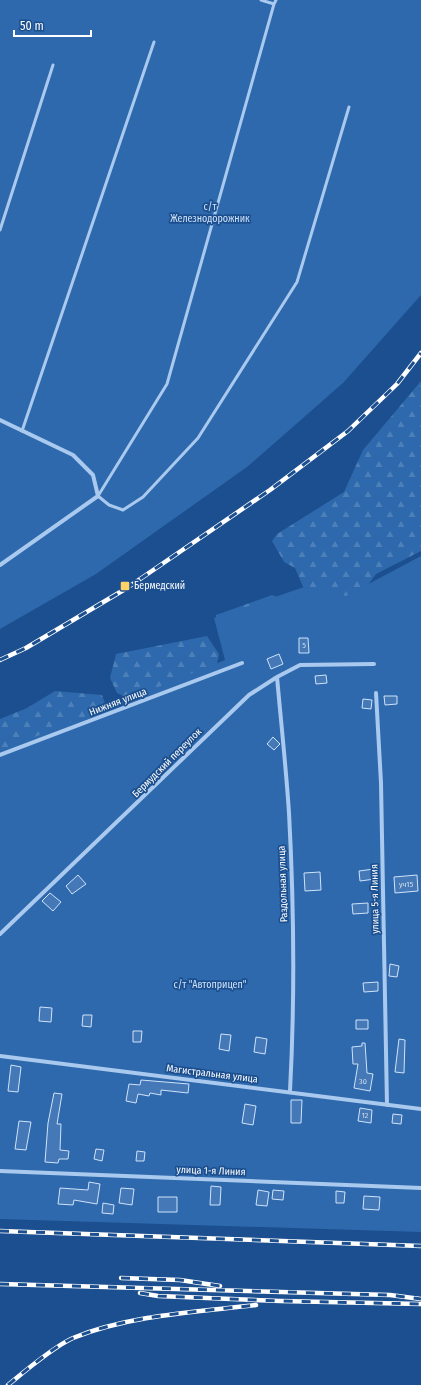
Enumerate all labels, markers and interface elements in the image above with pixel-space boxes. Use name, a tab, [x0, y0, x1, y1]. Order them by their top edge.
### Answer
scale bar	[14, 12, 91, 38]
text: 50 m	[20, 19, 44, 33]
park label: с/т Железнодорожник	[170, 201, 250, 225]
marker: Бермедский	[119, 580, 131, 592]
place label: Бермедский	[134, 580, 185, 592]
house number: 5	[302, 641, 306, 650]
street label: Нижняя улица	[88, 686, 148, 718]
street label: Бермудский переулок	[130, 726, 204, 800]
street label: Раздольная улица	[276, 845, 290, 922]
street label: улица 5-я Линия	[368, 864, 382, 934]
house number: уч15	[399, 880, 413, 889]
park label: с/т "Автоприцеп"	[173, 979, 247, 991]
street label: Магистральная улица	[166, 1062, 259, 1086]
house number: 30	[359, 1077, 367, 1086]
house number: 12	[362, 1111, 369, 1120]
street label: улица 1-я Линия	[176, 1164, 246, 1178]

